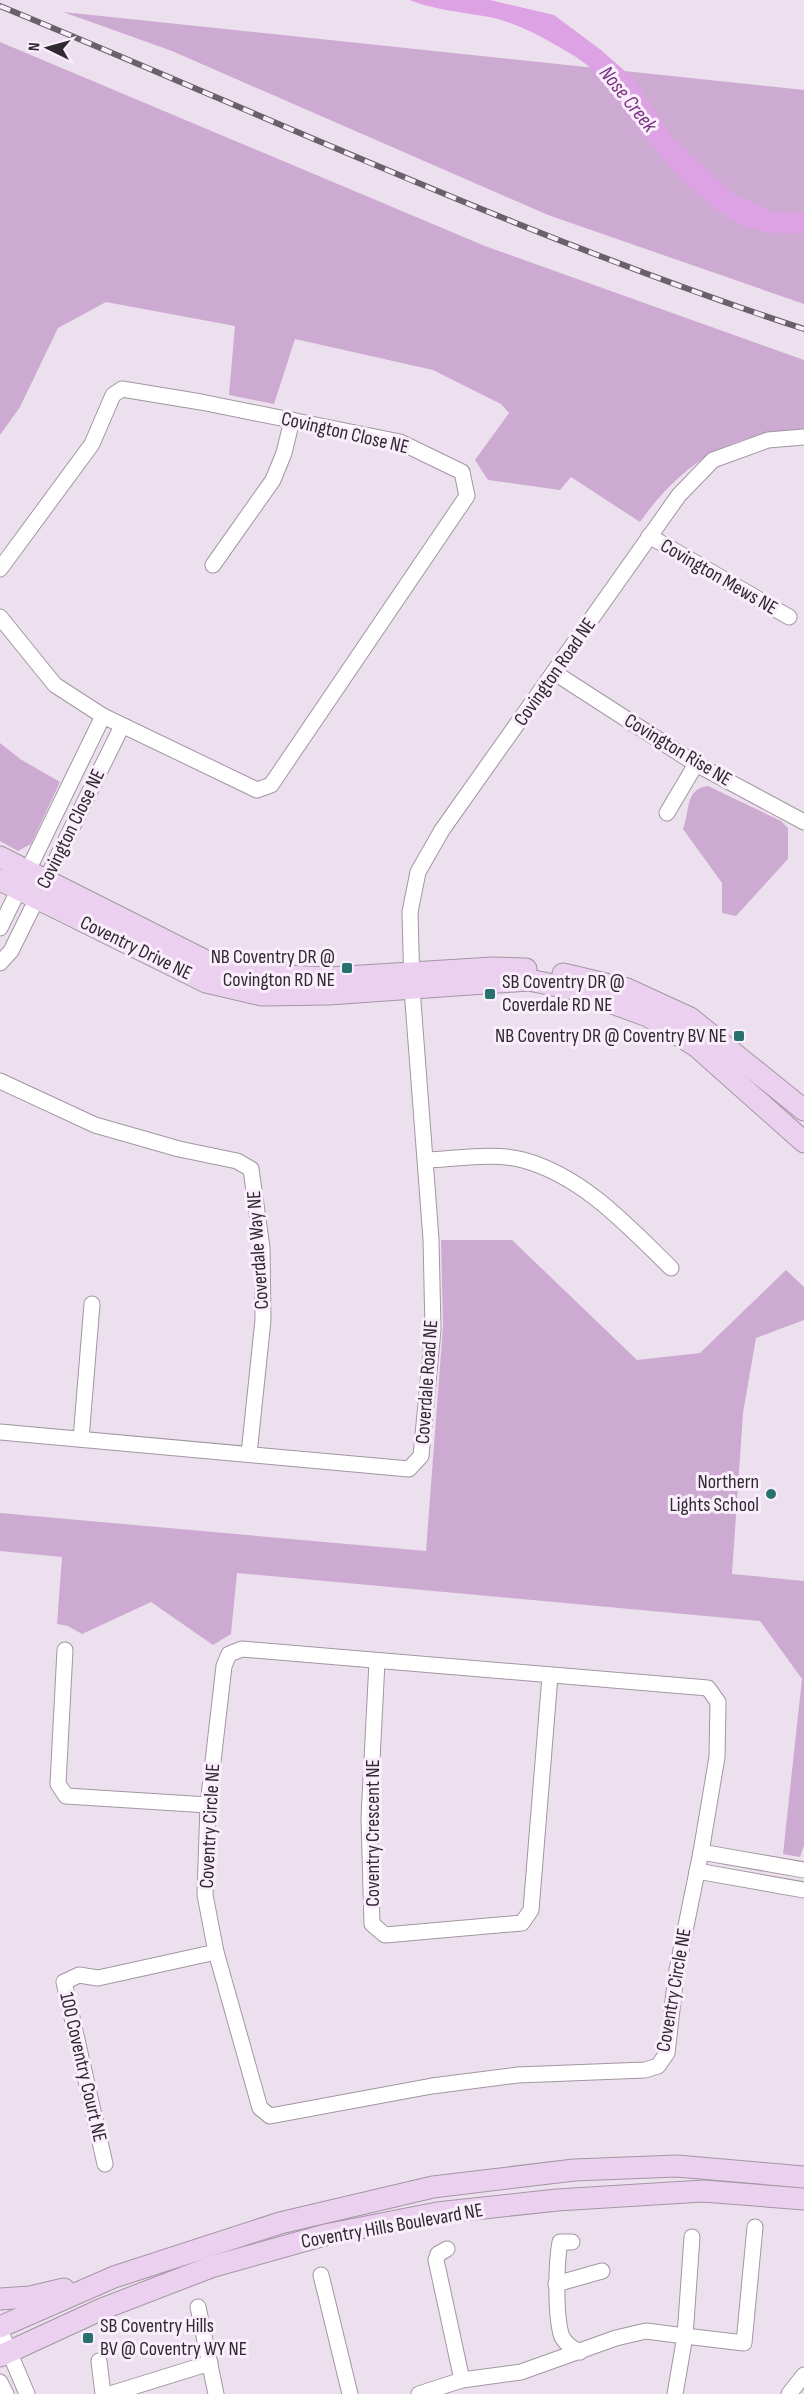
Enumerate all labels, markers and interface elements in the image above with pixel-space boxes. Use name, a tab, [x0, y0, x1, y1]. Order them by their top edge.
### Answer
north arrow	[18, 18, 78, 78]
text: N	[25, 42, 44, 52]
water label: Nose Creek	[594, 61, 663, 138]
street label: Covington Close NE	[279, 407, 411, 459]
street label: Covington Mews NE	[656, 534, 782, 620]
street label: Covington Road NE	[509, 613, 601, 731]
street label: Covington Rise NE	[620, 708, 736, 792]
street label: Covington Close NE	[32, 765, 110, 893]
street label: Coventry Drive NE	[76, 911, 196, 985]
place label: NB Coventry DR @ Covington RD NE	[211, 945, 335, 992]
marker: NB Coventry DR @ Covington RD NE	[340, 961, 354, 975]
place label: SB Coventry DR @ Coverdale RD NE	[502, 970, 625, 1017]
marker: SB Coventry DR @ Coverdale RD NE	[483, 987, 497, 1001]
place label: NB Coventry DR @ Coventry BV NE	[495, 1024, 727, 1048]
marker: NB Coventry DR @ Coventry BV NE	[732, 1029, 746, 1043]
street label: Coverdale Way NE	[242, 1190, 274, 1310]
street label: Coverdale Road NE	[411, 1319, 443, 1445]
place label: Northern Lights School	[669, 1470, 759, 1517]
marker: Northern Lights School	[764, 1487, 778, 1501]
street label: Coventry Crescent NE	[361, 1759, 385, 1907]
street label: Coventry Circle NE	[195, 1763, 225, 1889]
street label: Coventry Circle NE	[651, 1926, 697, 2054]
street label: 100 Coventry Court NE	[54, 1990, 112, 2144]
street label: Coventry Hills Boulevard NE	[299, 2198, 485, 2254]
place label: SB Coventry Hills BV @ Coventry WY NE	[100, 2314, 247, 2361]
marker: SB Coventry Hills BV @ Coventry WY NE	[81, 2331, 95, 2345]

